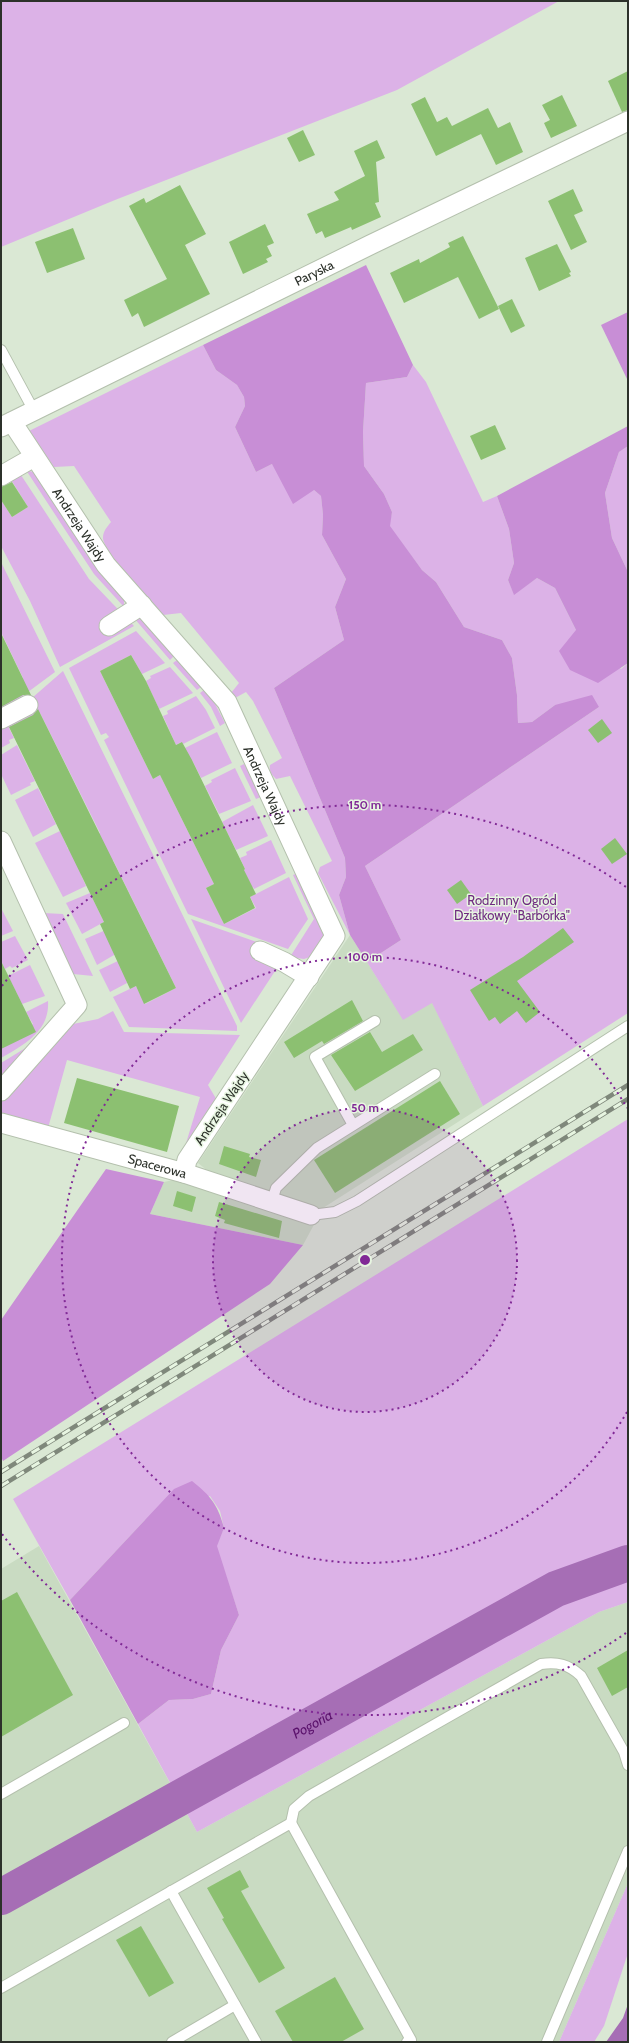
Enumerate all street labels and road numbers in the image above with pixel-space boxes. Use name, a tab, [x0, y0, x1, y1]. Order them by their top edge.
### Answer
street label: Paryska	[292, 256, 337, 289]
street label: Andrzeja Wajdy	[49, 485, 110, 565]
street label: Andrzeja Wajdy	[240, 743, 291, 828]
street label: Andrzeja Wajdy	[190, 1068, 253, 1149]
street label: Spacerowa	[126, 1150, 189, 1182]

